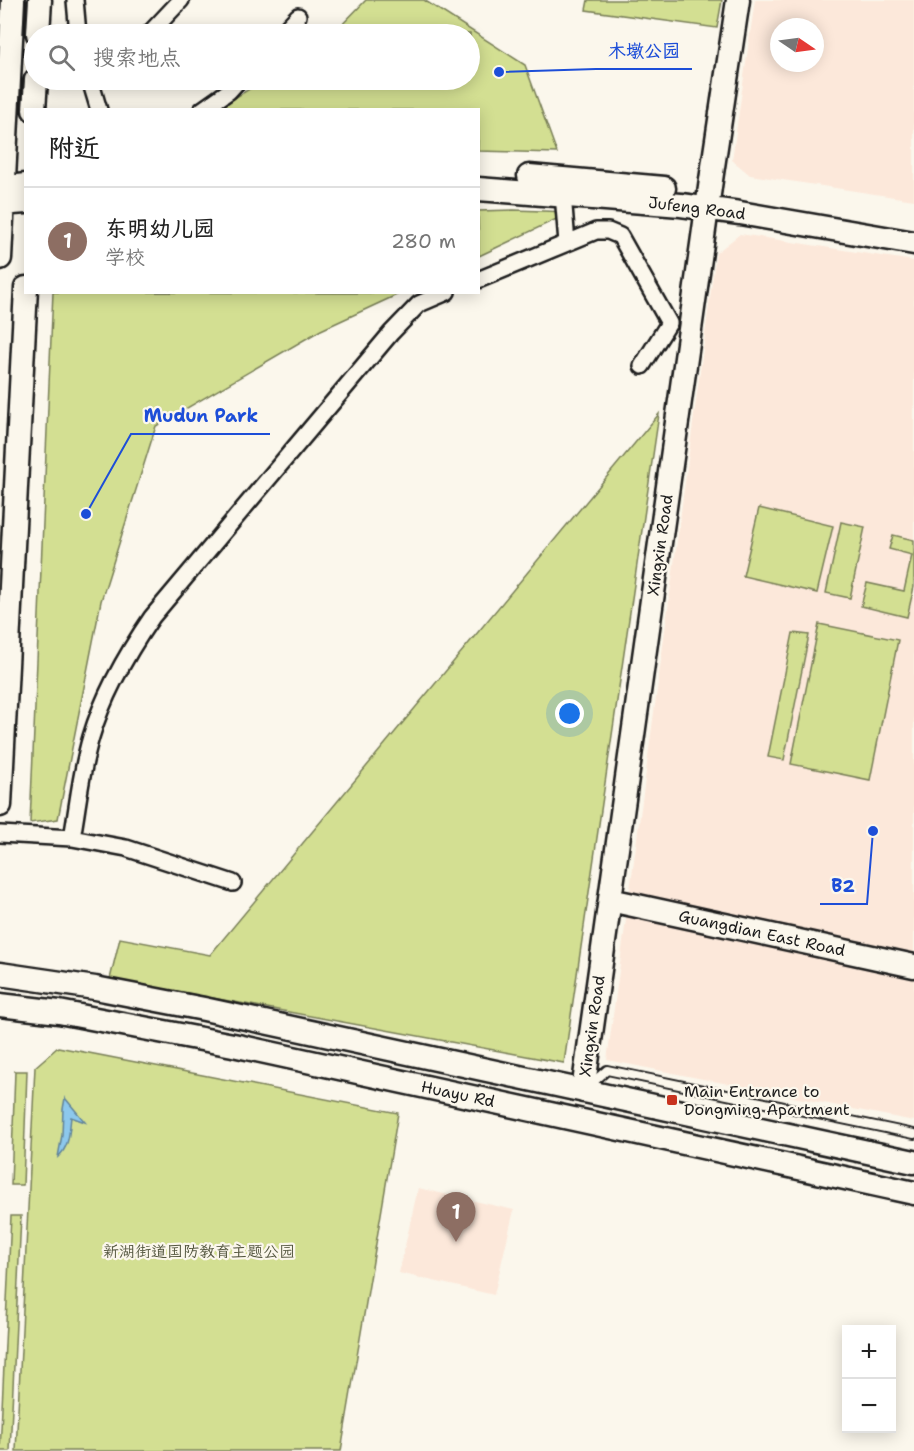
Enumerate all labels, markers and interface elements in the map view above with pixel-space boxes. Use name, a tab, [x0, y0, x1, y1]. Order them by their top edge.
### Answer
north arrow	[770, 18, 824, 72]
search box	[24, 24, 480, 90]
callout: 木墩公园	[596, 33, 692, 69]
text: 木墩公园	[608, 39, 680, 63]
icon: search	[45, 41, 78, 74]
text: 搜索地点	[93, 43, 181, 72]
text: 附近	[48, 130, 100, 165]
street label: Jufeng Road	[647, 192, 747, 224]
text: 东明幼儿园	[105, 214, 215, 243]
text: 1	[63, 228, 72, 254]
text: 280 m	[391, 228, 456, 254]
text: 学校	[105, 244, 145, 270]
callout: Mudun Park	[131, 398, 270, 434]
text: Mudun Park	[144, 404, 258, 428]
street label: Xingxin Road	[642, 493, 678, 597]
your location	[555, 699, 584, 728]
callout: B2	[820, 868, 867, 904]
text: B2	[831, 874, 855, 898]
street label: Guangdian East Road	[677, 905, 847, 961]
street label: Xingxin Road	[574, 974, 610, 1078]
street label: Huayu Rd	[419, 1076, 497, 1112]
place label: Main Entrance to Dongming Apartment	[684, 1081, 850, 1120]
marker: Main Entrance to Dongming Apartment	[665, 1093, 679, 1107]
pin: 1	[436, 1192, 476, 1242]
park label: 新湖街道国防教育主题公园	[103, 1241, 295, 1262]
map controls	[842, 1325, 896, 1433]
button: +	[842, 1325, 896, 1379]
button: −	[842, 1379, 896, 1433]

